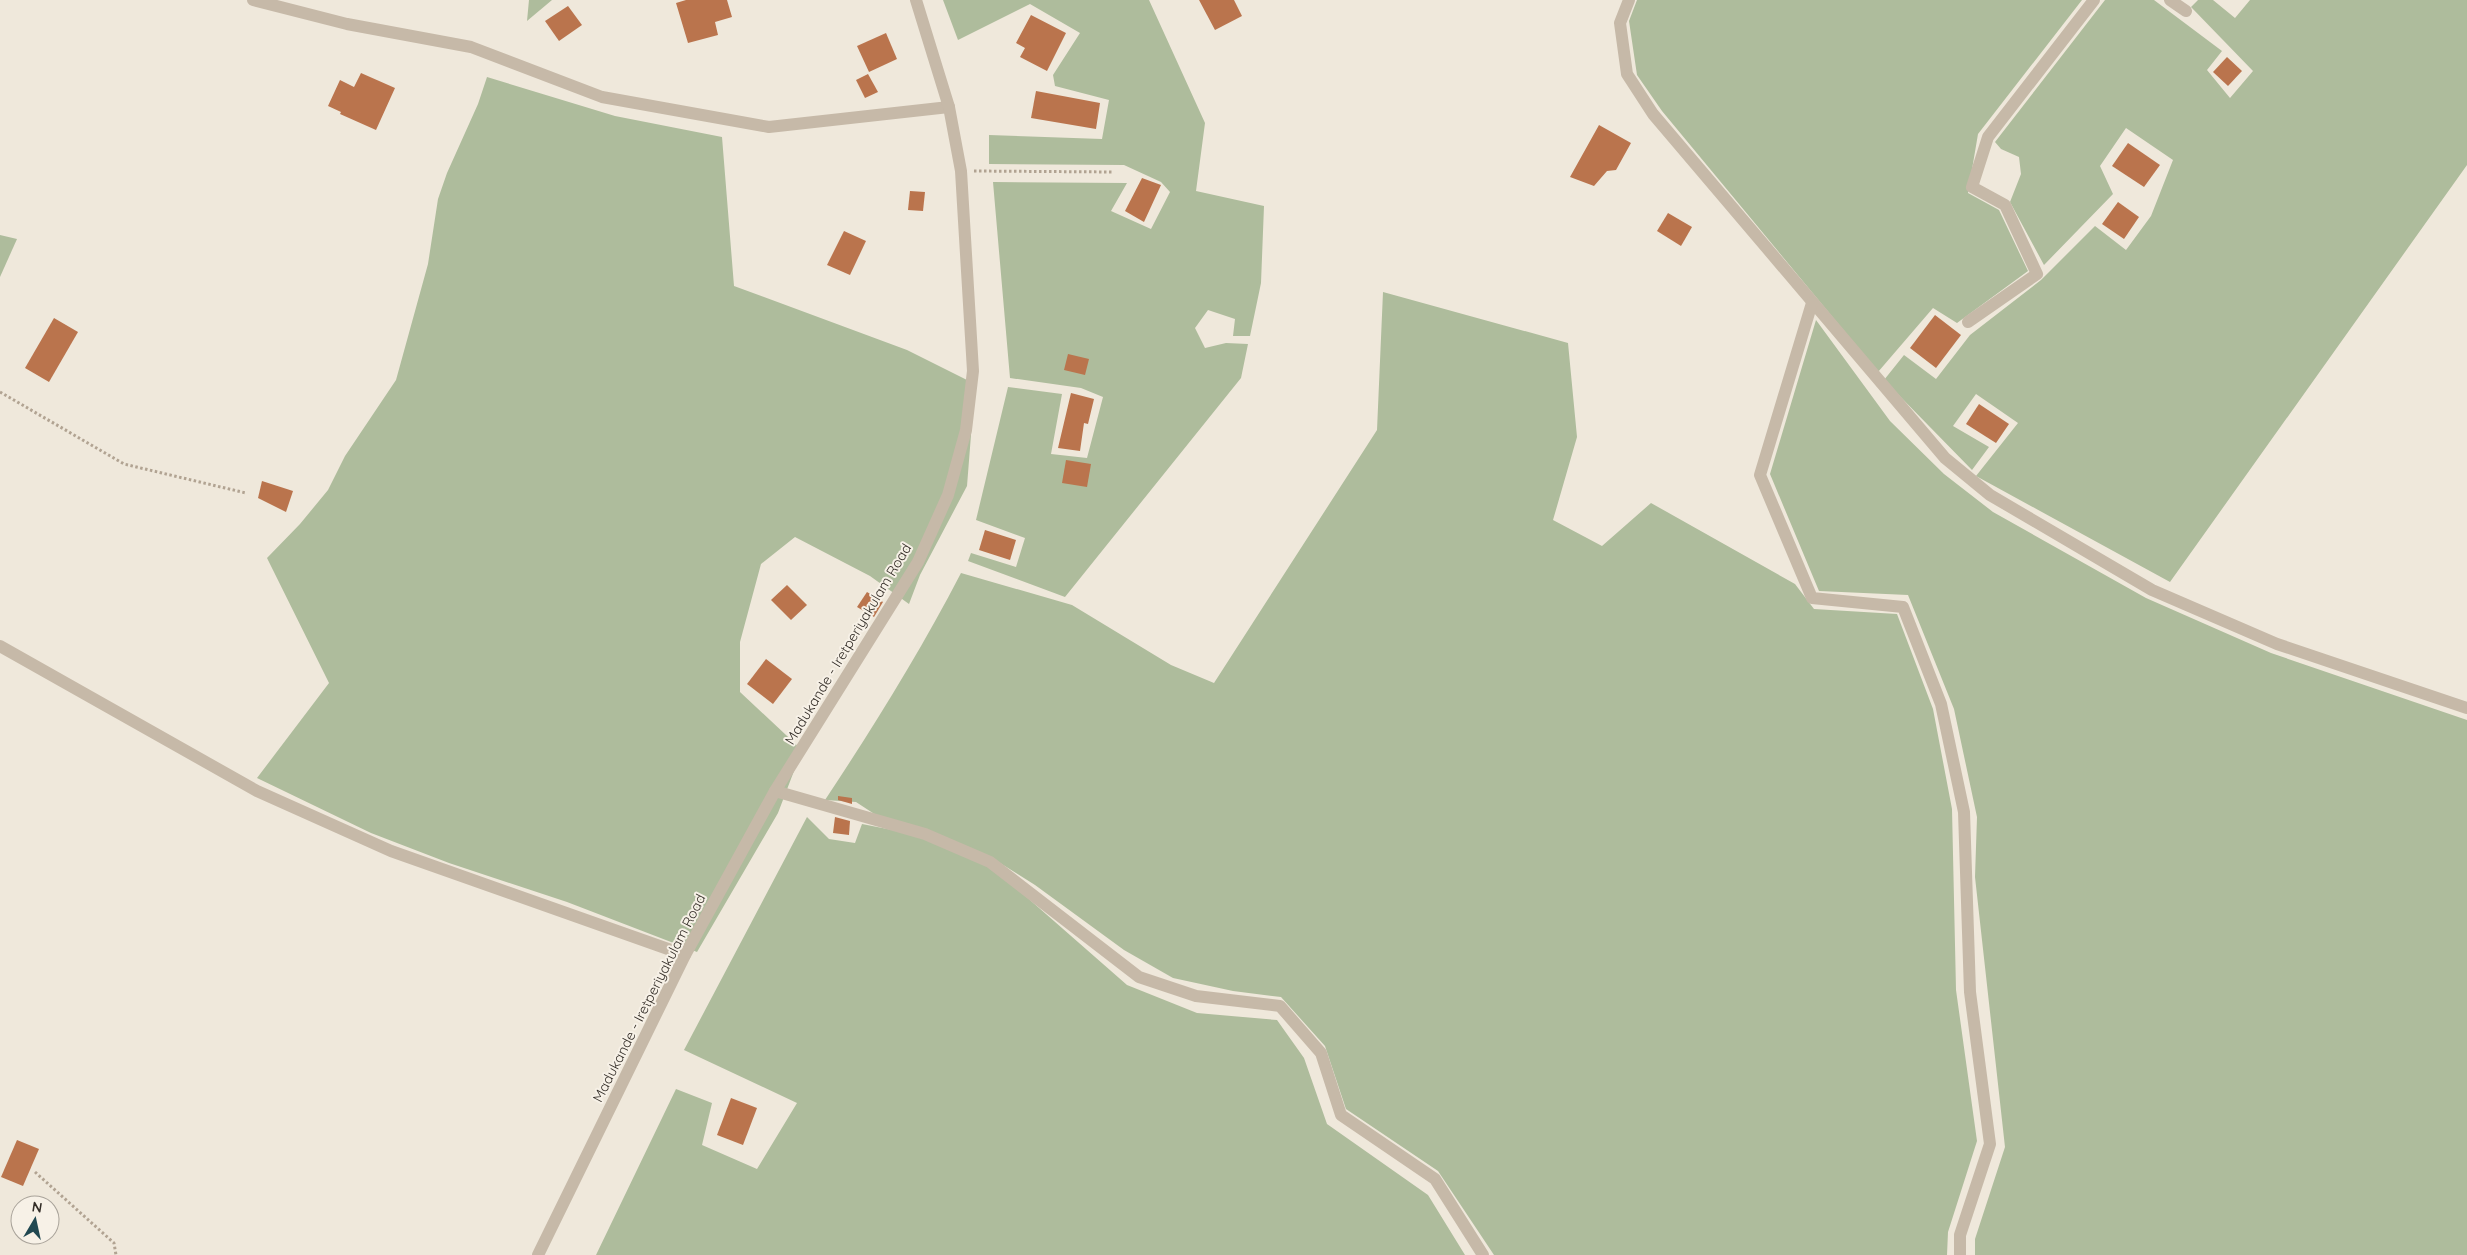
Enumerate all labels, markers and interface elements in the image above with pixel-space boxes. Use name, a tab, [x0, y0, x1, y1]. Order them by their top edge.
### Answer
street label: Madukande - Iretperiyakulam Road	[781, 540, 915, 748]
street label: Madukande - Iretperiyakulam Road	[589, 891, 709, 1105]
north arrow	[10, 1195, 60, 1245]
text: N	[31, 1197, 44, 1217]

